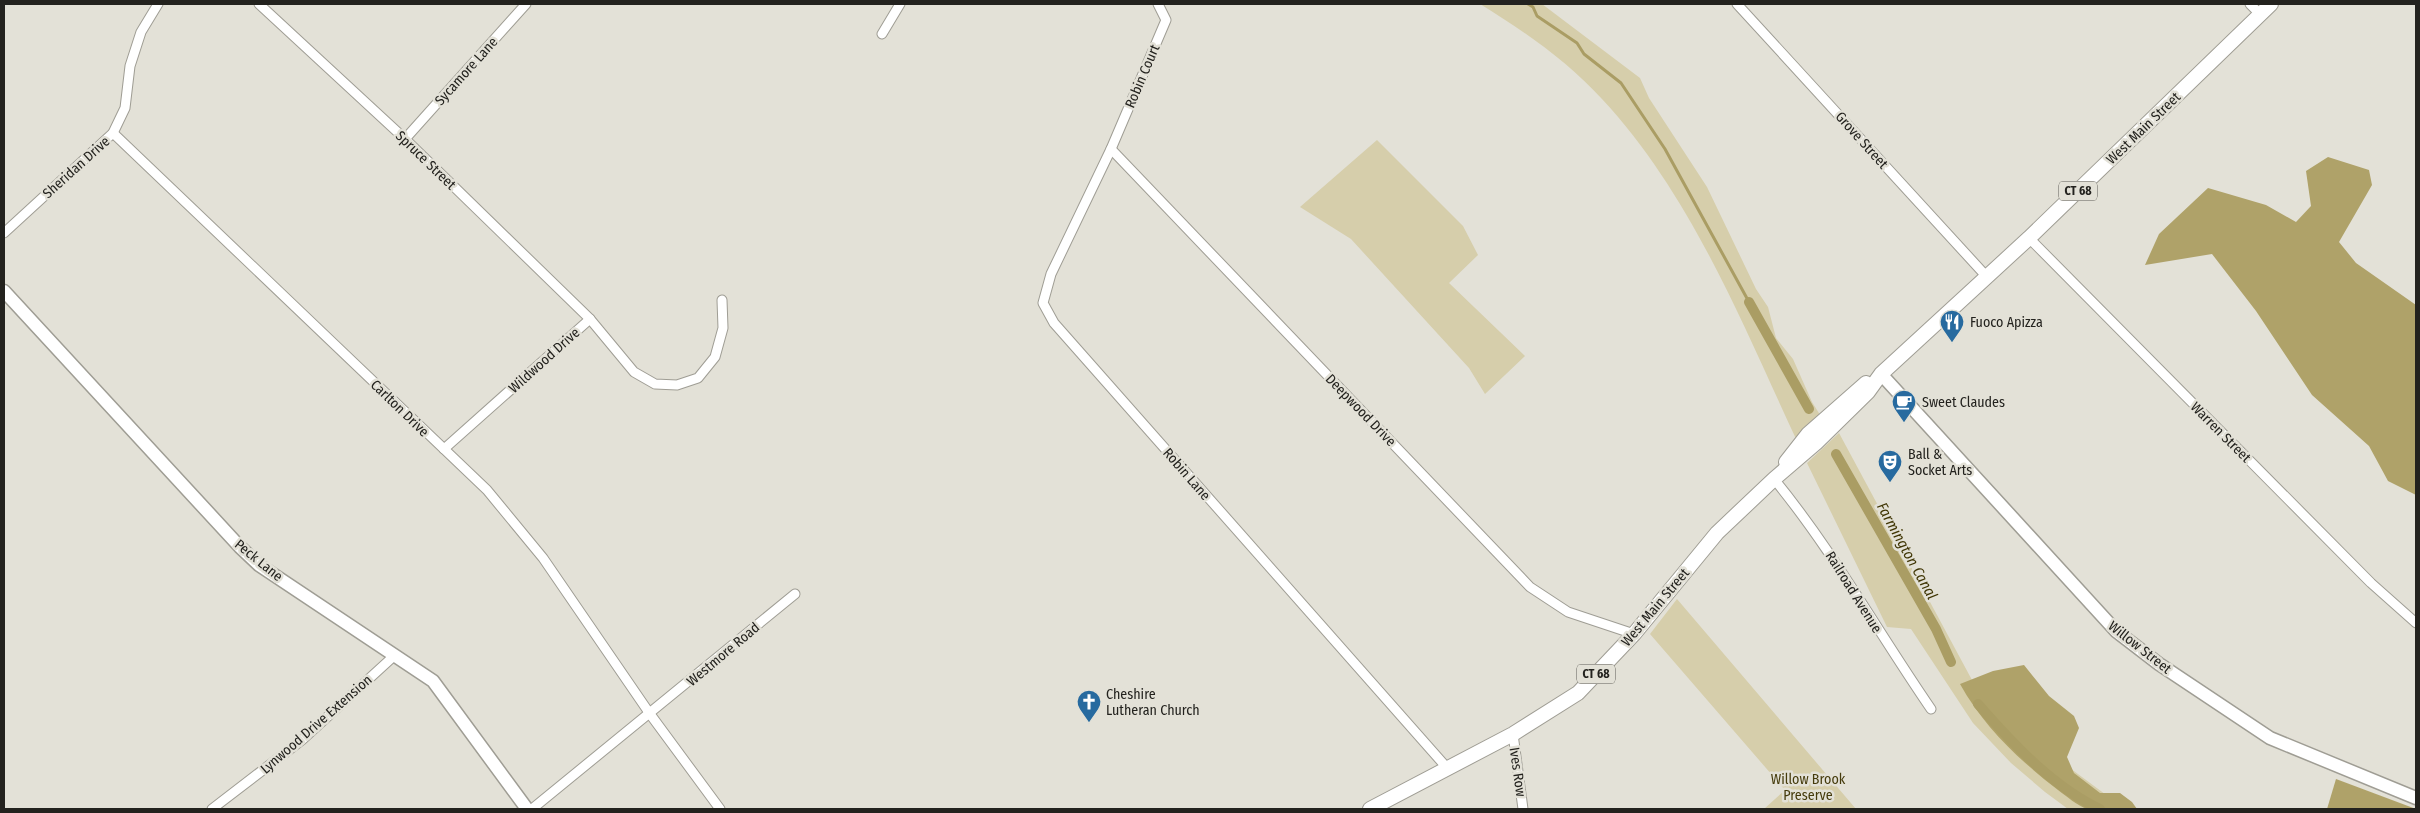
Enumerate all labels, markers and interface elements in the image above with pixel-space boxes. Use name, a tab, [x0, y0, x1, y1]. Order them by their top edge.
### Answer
street label: Sycamore Lane	[431, 34, 501, 109]
street label: Robin Court	[1121, 41, 1164, 111]
street label: West Main Street	[2103, 88, 2184, 168]
street label: Grove Street	[1832, 108, 1892, 173]
street label: Spruce Street	[392, 128, 460, 193]
street label: Sheridan Drive	[39, 133, 113, 202]
road number: CT 68	[2059, 182, 2097, 200]
restaurant icon: Fuoco Apizza	[1939, 309, 1965, 343]
place label: Fuoco Apizza	[1970, 314, 2043, 331]
street label: Wildwood Drive	[505, 324, 583, 397]
street label: Deepwood Drive	[1322, 371, 1399, 450]
street label: Carlton Drive	[367, 376, 432, 440]
cafe icon: Sweet Claudes	[1891, 389, 1917, 423]
place label: Sweet Claudes	[1922, 394, 2005, 411]
street label: Warren Street	[2187, 399, 2255, 466]
street label: Robin Lane	[1159, 445, 1214, 504]
place label: Ball & Socket Arts	[1908, 446, 1972, 479]
theatre icon: Ball & Socket Arts	[1877, 449, 1903, 483]
water label: Farmington Canal	[1873, 499, 1941, 603]
street label: Peck Lane	[231, 536, 286, 585]
street label: Railroad Avenue	[1822, 548, 1885, 636]
street label: West Main Street	[1618, 565, 1693, 650]
street label: Willow Street	[2105, 617, 2175, 678]
street label: Westmore Road	[684, 619, 763, 690]
road number: CT 68	[1577, 664, 1615, 684]
street label: Lynwood Drive Extension	[257, 671, 376, 777]
place label: Cheshire Lutheran Church	[1106, 686, 1200, 719]
church icon: Cheshire Lutheran Church	[1076, 689, 1102, 723]
street label: Ives Row	[1506, 746, 1529, 798]
park label: Willow Brook Preserve	[1771, 771, 1846, 804]

